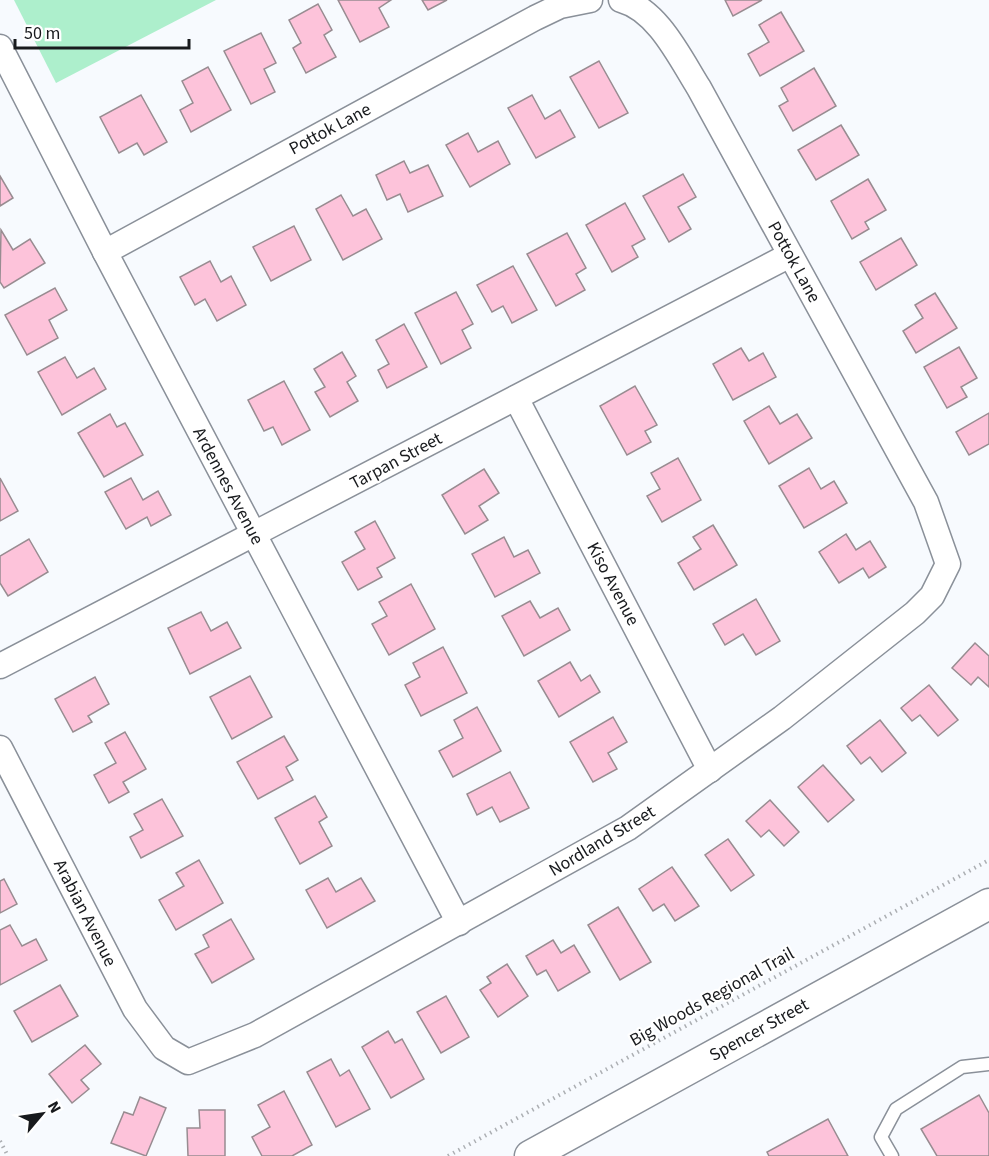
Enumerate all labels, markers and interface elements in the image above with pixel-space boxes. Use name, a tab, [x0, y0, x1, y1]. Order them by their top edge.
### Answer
scale bar	[15, 12, 189, 50]
text: 50 m	[24, 21, 60, 46]
street label: Pottok Lane	[285, 97, 375, 161]
street label: Pottok Lane	[761, 217, 827, 307]
street label: Ardennes Avenue	[186, 423, 270, 549]
street label: Tarpan Street	[346, 426, 446, 496]
street label: Kiso Avenue	[581, 538, 645, 630]
street label: Nordland Street	[544, 799, 660, 883]
street label: Arabian Avenue	[47, 855, 123, 971]
street label: Big Woods Regional Trail	[625, 941, 799, 1053]
street label: Spencer Street	[705, 992, 813, 1068]
north arrow	[12, 1084, 72, 1144]
text: N	[42, 1097, 66, 1117]

